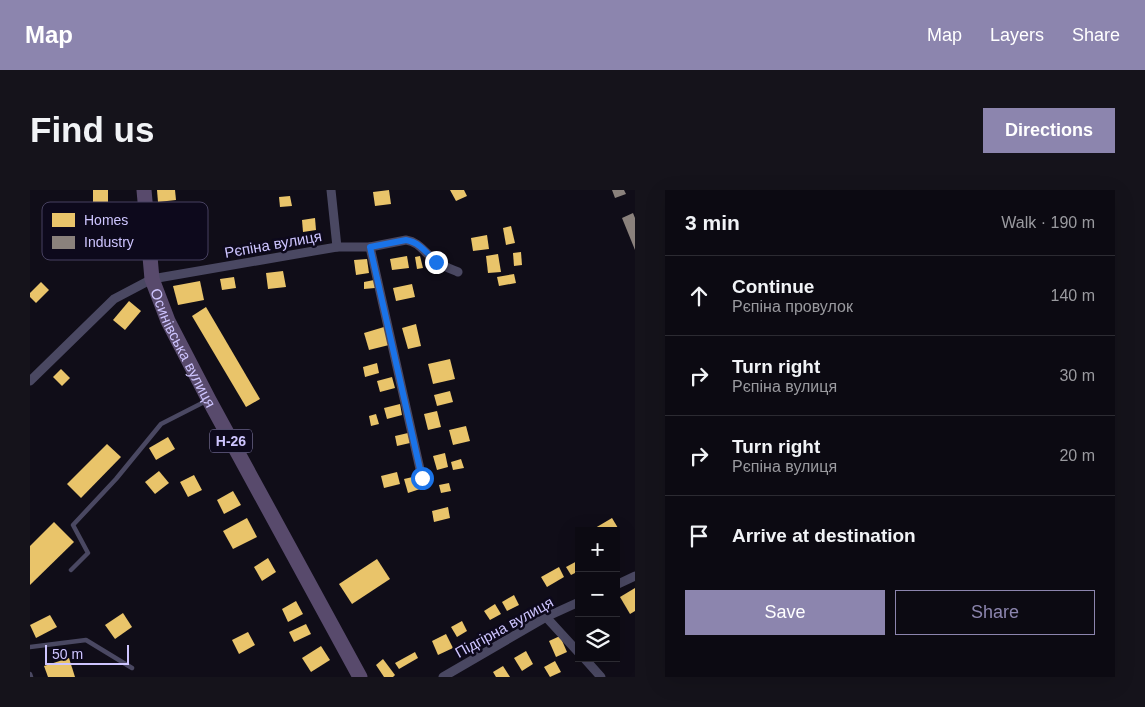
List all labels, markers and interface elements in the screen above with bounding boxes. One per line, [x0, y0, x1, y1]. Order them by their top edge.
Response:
text: Map [25, 21, 73, 48]
text: Map [927, 25, 962, 45]
text: Layers [990, 25, 1044, 45]
text: Share [1072, 25, 1120, 45]
button: Directions [983, 108, 1115, 153]
text: Find us [30, 110, 154, 149]
legend [42, 202, 208, 260]
text: 3 min [685, 211, 740, 234]
text: Homes [84, 212, 128, 228]
text: Walk · 190 m [1001, 214, 1095, 231]
street label: Рєпіна вулиця [223, 227, 323, 261]
text: Industry [84, 234, 134, 250]
route end [425, 251, 448, 274]
text: Continue [732, 276, 814, 297]
icon: ahead [685, 282, 713, 310]
street label: Осинівська вулиця [148, 286, 220, 410]
text: 140 m [1051, 287, 1095, 304]
text: Рєпіна провулок [732, 298, 853, 315]
text: Turn right [732, 356, 820, 377]
icon: right [685, 362, 713, 390]
text: 30 m [1059, 367, 1095, 384]
text: Рєпіна вулиця [732, 378, 837, 395]
road number: Н-26 [210, 430, 252, 452]
text: Turn right [732, 436, 820, 457]
icon: right [685, 442, 713, 470]
text: 20 m [1059, 447, 1095, 464]
text: Рєпіна вулиця [732, 458, 837, 475]
route start [411, 467, 434, 490]
icon: arrive [685, 522, 713, 550]
text: Arrive at destination [732, 525, 916, 546]
map controls [575, 527, 620, 662]
button: + [575, 527, 620, 572]
button: − [575, 572, 620, 617]
button: Save [685, 590, 885, 635]
button: Share [895, 590, 1095, 635]
street label: Підгірна вулиця [452, 593, 556, 661]
button: layers [575, 617, 620, 662]
scale bar [45, 642, 129, 665]
text: 50 m [52, 646, 83, 662]

